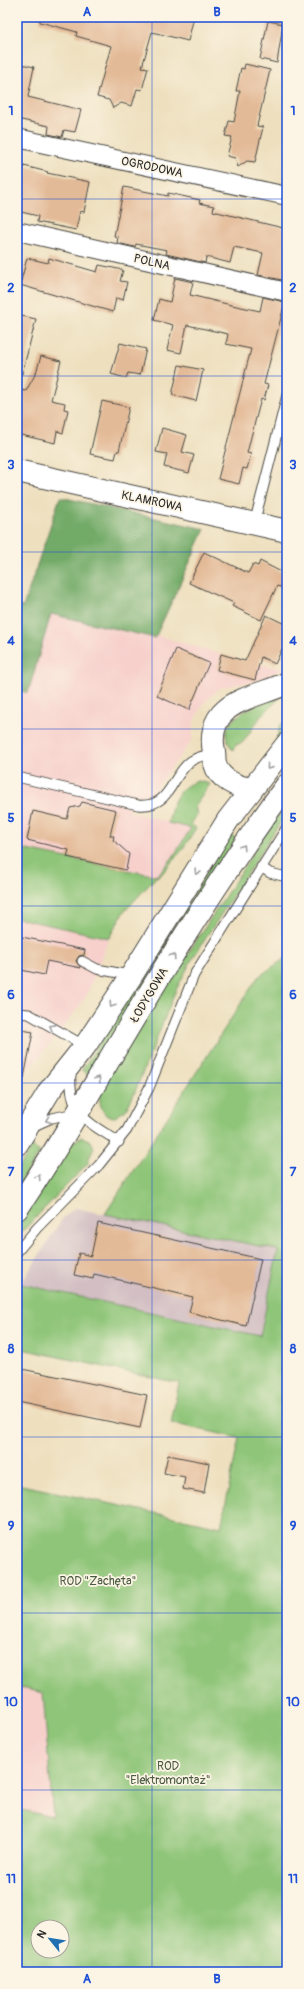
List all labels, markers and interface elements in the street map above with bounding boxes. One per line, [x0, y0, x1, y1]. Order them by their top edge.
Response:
text: A [83, 4, 92, 20]
text: B [213, 4, 221, 20]
text: 1 [8, 103, 14, 119]
text: 1 [290, 103, 296, 119]
street label: OGRODOWA [120, 154, 184, 181]
street label: POLNA [132, 251, 172, 274]
text: 2 [7, 280, 15, 296]
text: 2 [289, 280, 297, 296]
text: 3 [7, 457, 15, 473]
text: 3 [289, 457, 297, 473]
street label: KLAMROWA [120, 488, 184, 515]
text: 4 [7, 633, 15, 649]
text: 4 [289, 633, 297, 649]
one-way arrow [266, 762, 273, 769]
text: 5 [7, 810, 15, 826]
text: 5 [289, 810, 297, 826]
one-way arrow [239, 844, 246, 851]
one-way arrow [194, 868, 202, 875]
one-way arrow [168, 953, 176, 960]
street label: ŁODYGOWA [127, 965, 172, 1026]
text: 6 [7, 987, 15, 1003]
text: 6 [289, 987, 297, 1003]
one-way arrow [110, 1000, 117, 1007]
one-way arrow [48, 1025, 56, 1032]
one-way arrow [93, 1076, 101, 1083]
one-way arrow [45, 1115, 52, 1123]
text: 7 [8, 1164, 15, 1180]
text: 7 [290, 1164, 297, 1180]
one-way arrow [34, 1174, 41, 1181]
text: 8 [8, 1341, 15, 1357]
text: 8 [290, 1341, 297, 1357]
text: 9 [8, 1518, 15, 1534]
text: 9 [290, 1518, 297, 1534]
park label: ROD "Zachęta" [60, 1574, 136, 1589]
text: 10 [4, 1694, 18, 1710]
text: 10 [286, 1694, 300, 1710]
park label: ROD "Elektromontaż" [125, 1759, 211, 1788]
text: 11 [6, 1871, 16, 1887]
text: 11 [288, 1871, 298, 1887]
north arrow [30, 1919, 70, 1959]
text: N [34, 1927, 50, 1941]
text: A [83, 1971, 92, 1987]
text: B [213, 1971, 221, 1987]

